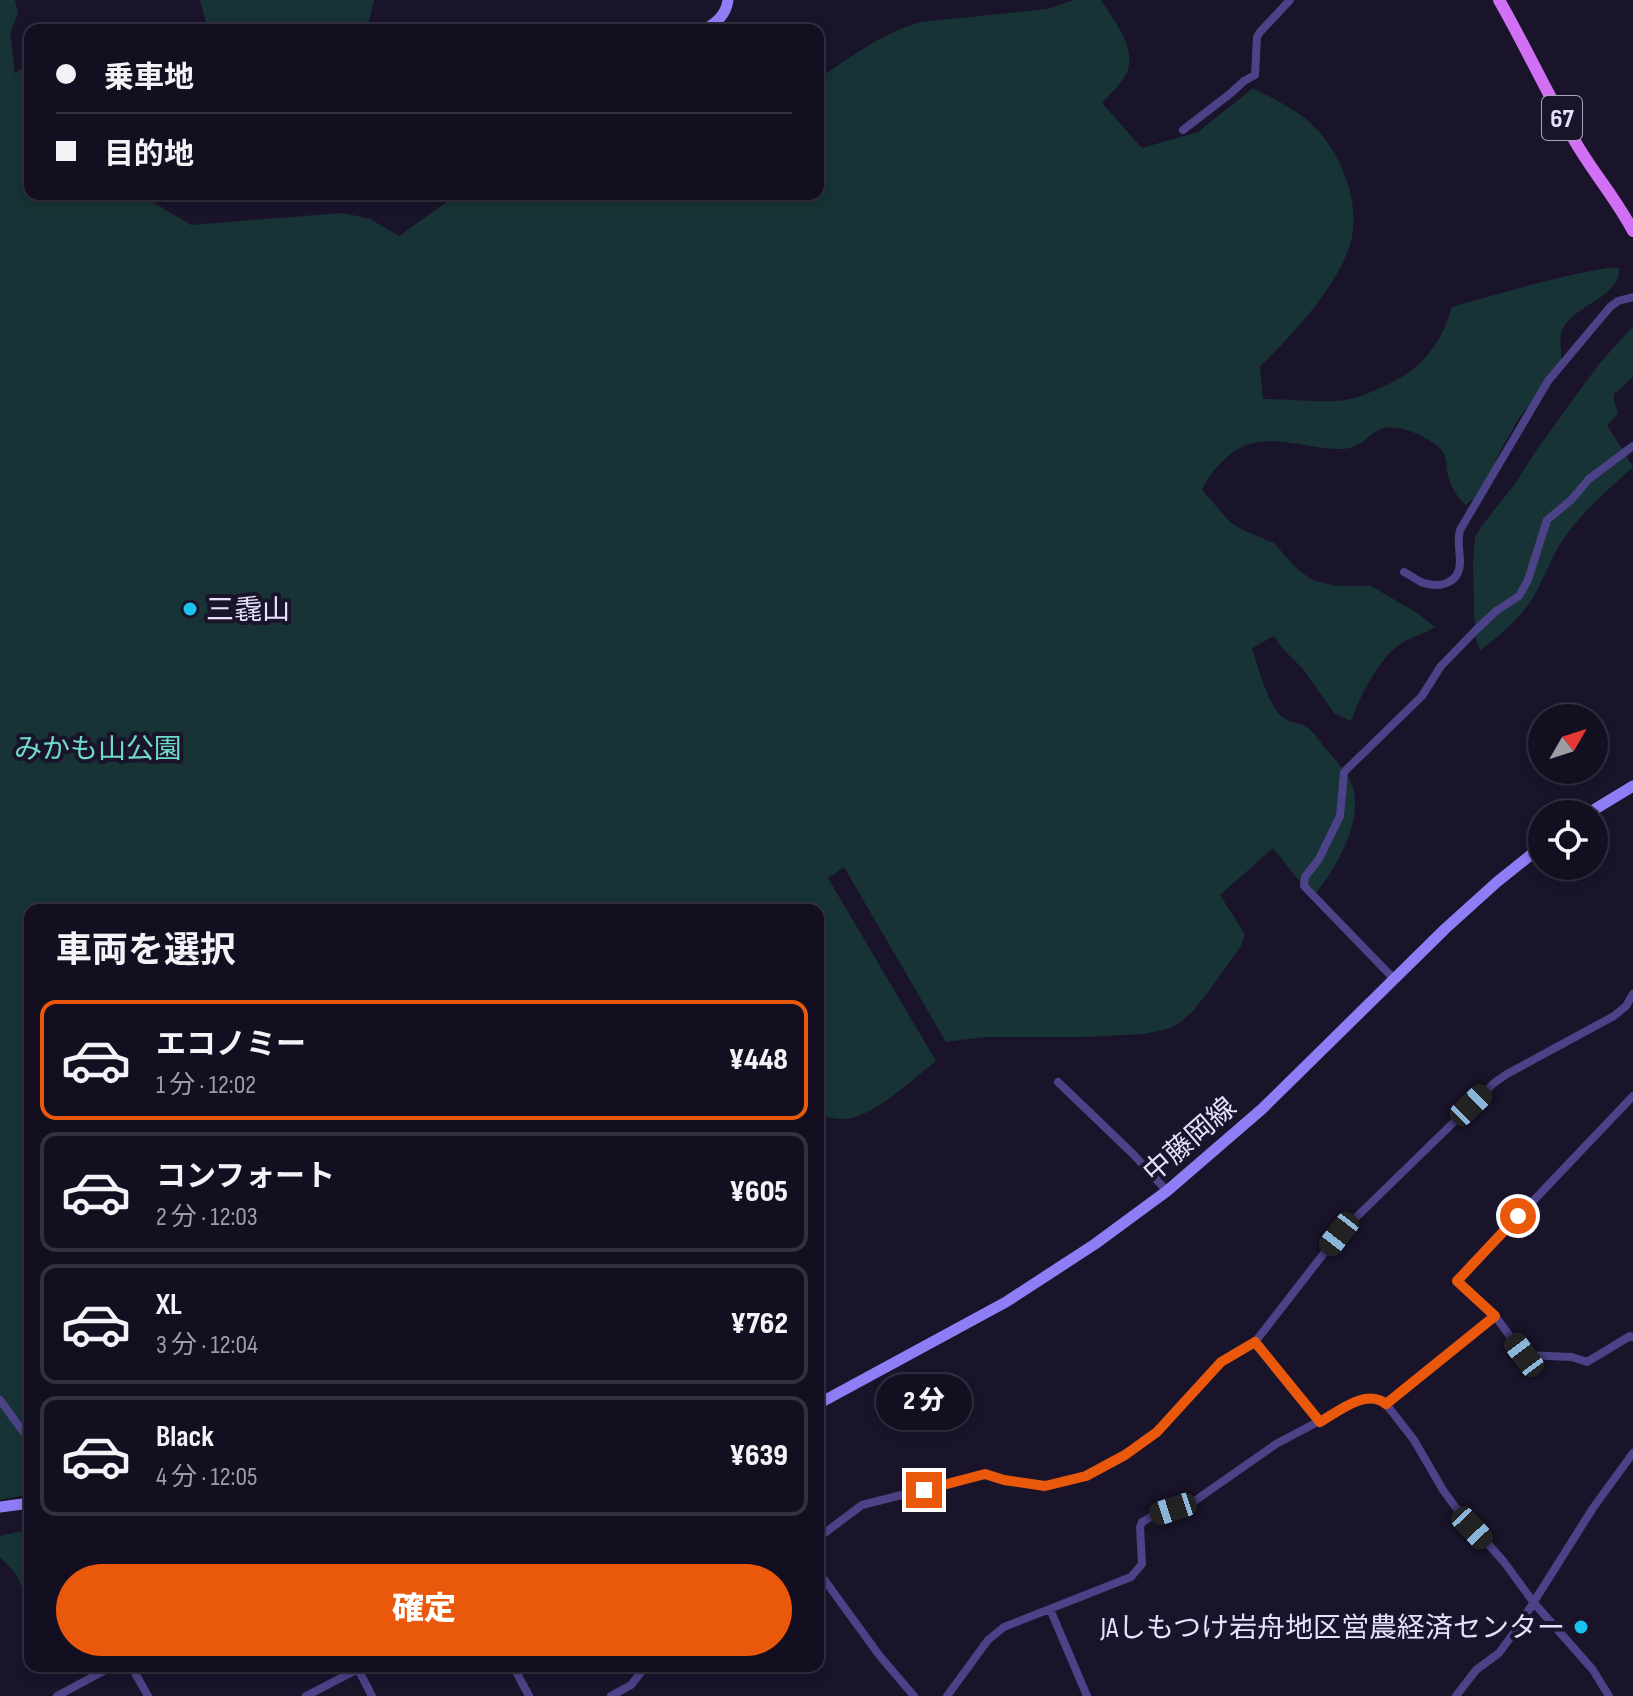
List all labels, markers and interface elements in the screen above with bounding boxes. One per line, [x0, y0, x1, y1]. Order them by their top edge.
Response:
text: 乗車地 [104, 60, 194, 96]
road number: 67 [1542, 96, 1582, 140]
text: 目的地 [104, 137, 194, 173]
place label: 三毳山 [206, 594, 290, 627]
marker: 三毳山 [181, 600, 199, 618]
north arrow [1528, 704, 1608, 784]
map controls [1528, 704, 1608, 880]
park label: みかも山公園 [14, 733, 182, 766]
button: locate [1528, 800, 1608, 880]
text: 車両を選択 [56, 930, 236, 973]
icon: car [60, 1024, 132, 1096]
text: エコノミー [156, 1027, 306, 1063]
text: ¥448 [729, 1042, 788, 1078]
text: 1 分 · 12:02 [156, 1070, 256, 1101]
car [1445, 1080, 1497, 1130]
street label: 中藤岡線 [1137, 1091, 1243, 1189]
icon: car [60, 1156, 132, 1228]
text: コンフォート [156, 1159, 335, 1195]
text: ¥605 [730, 1174, 788, 1210]
route start [1500, 1198, 1536, 1234]
text: 2 分 · 12:03 [156, 1202, 258, 1233]
car [1315, 1208, 1363, 1260]
text: XL [156, 1287, 182, 1323]
icon: car [60, 1288, 132, 1360]
text: ¥762 [730, 1306, 788, 1342]
car [1500, 1329, 1548, 1381]
text: 3 分 · 12:04 [156, 1330, 258, 1361]
callout: 2 分 [876, 1374, 972, 1430]
text: 2 分 [903, 1386, 945, 1417]
text: Black [156, 1419, 214, 1455]
icon: car [60, 1420, 132, 1492]
text: ¥639 [729, 1438, 788, 1474]
text: 4 分 · 12:05 [156, 1462, 257, 1493]
route end [906, 1472, 942, 1508]
car [1146, 1490, 1200, 1528]
car [1447, 1502, 1497, 1554]
button: 確定 [56, 1564, 792, 1656]
place label: JAしもつけ岩舟地区営農経済センター [1099, 1612, 1565, 1645]
marker: JAしもつけ岩舟地区営農経済センター [1572, 1618, 1590, 1636]

